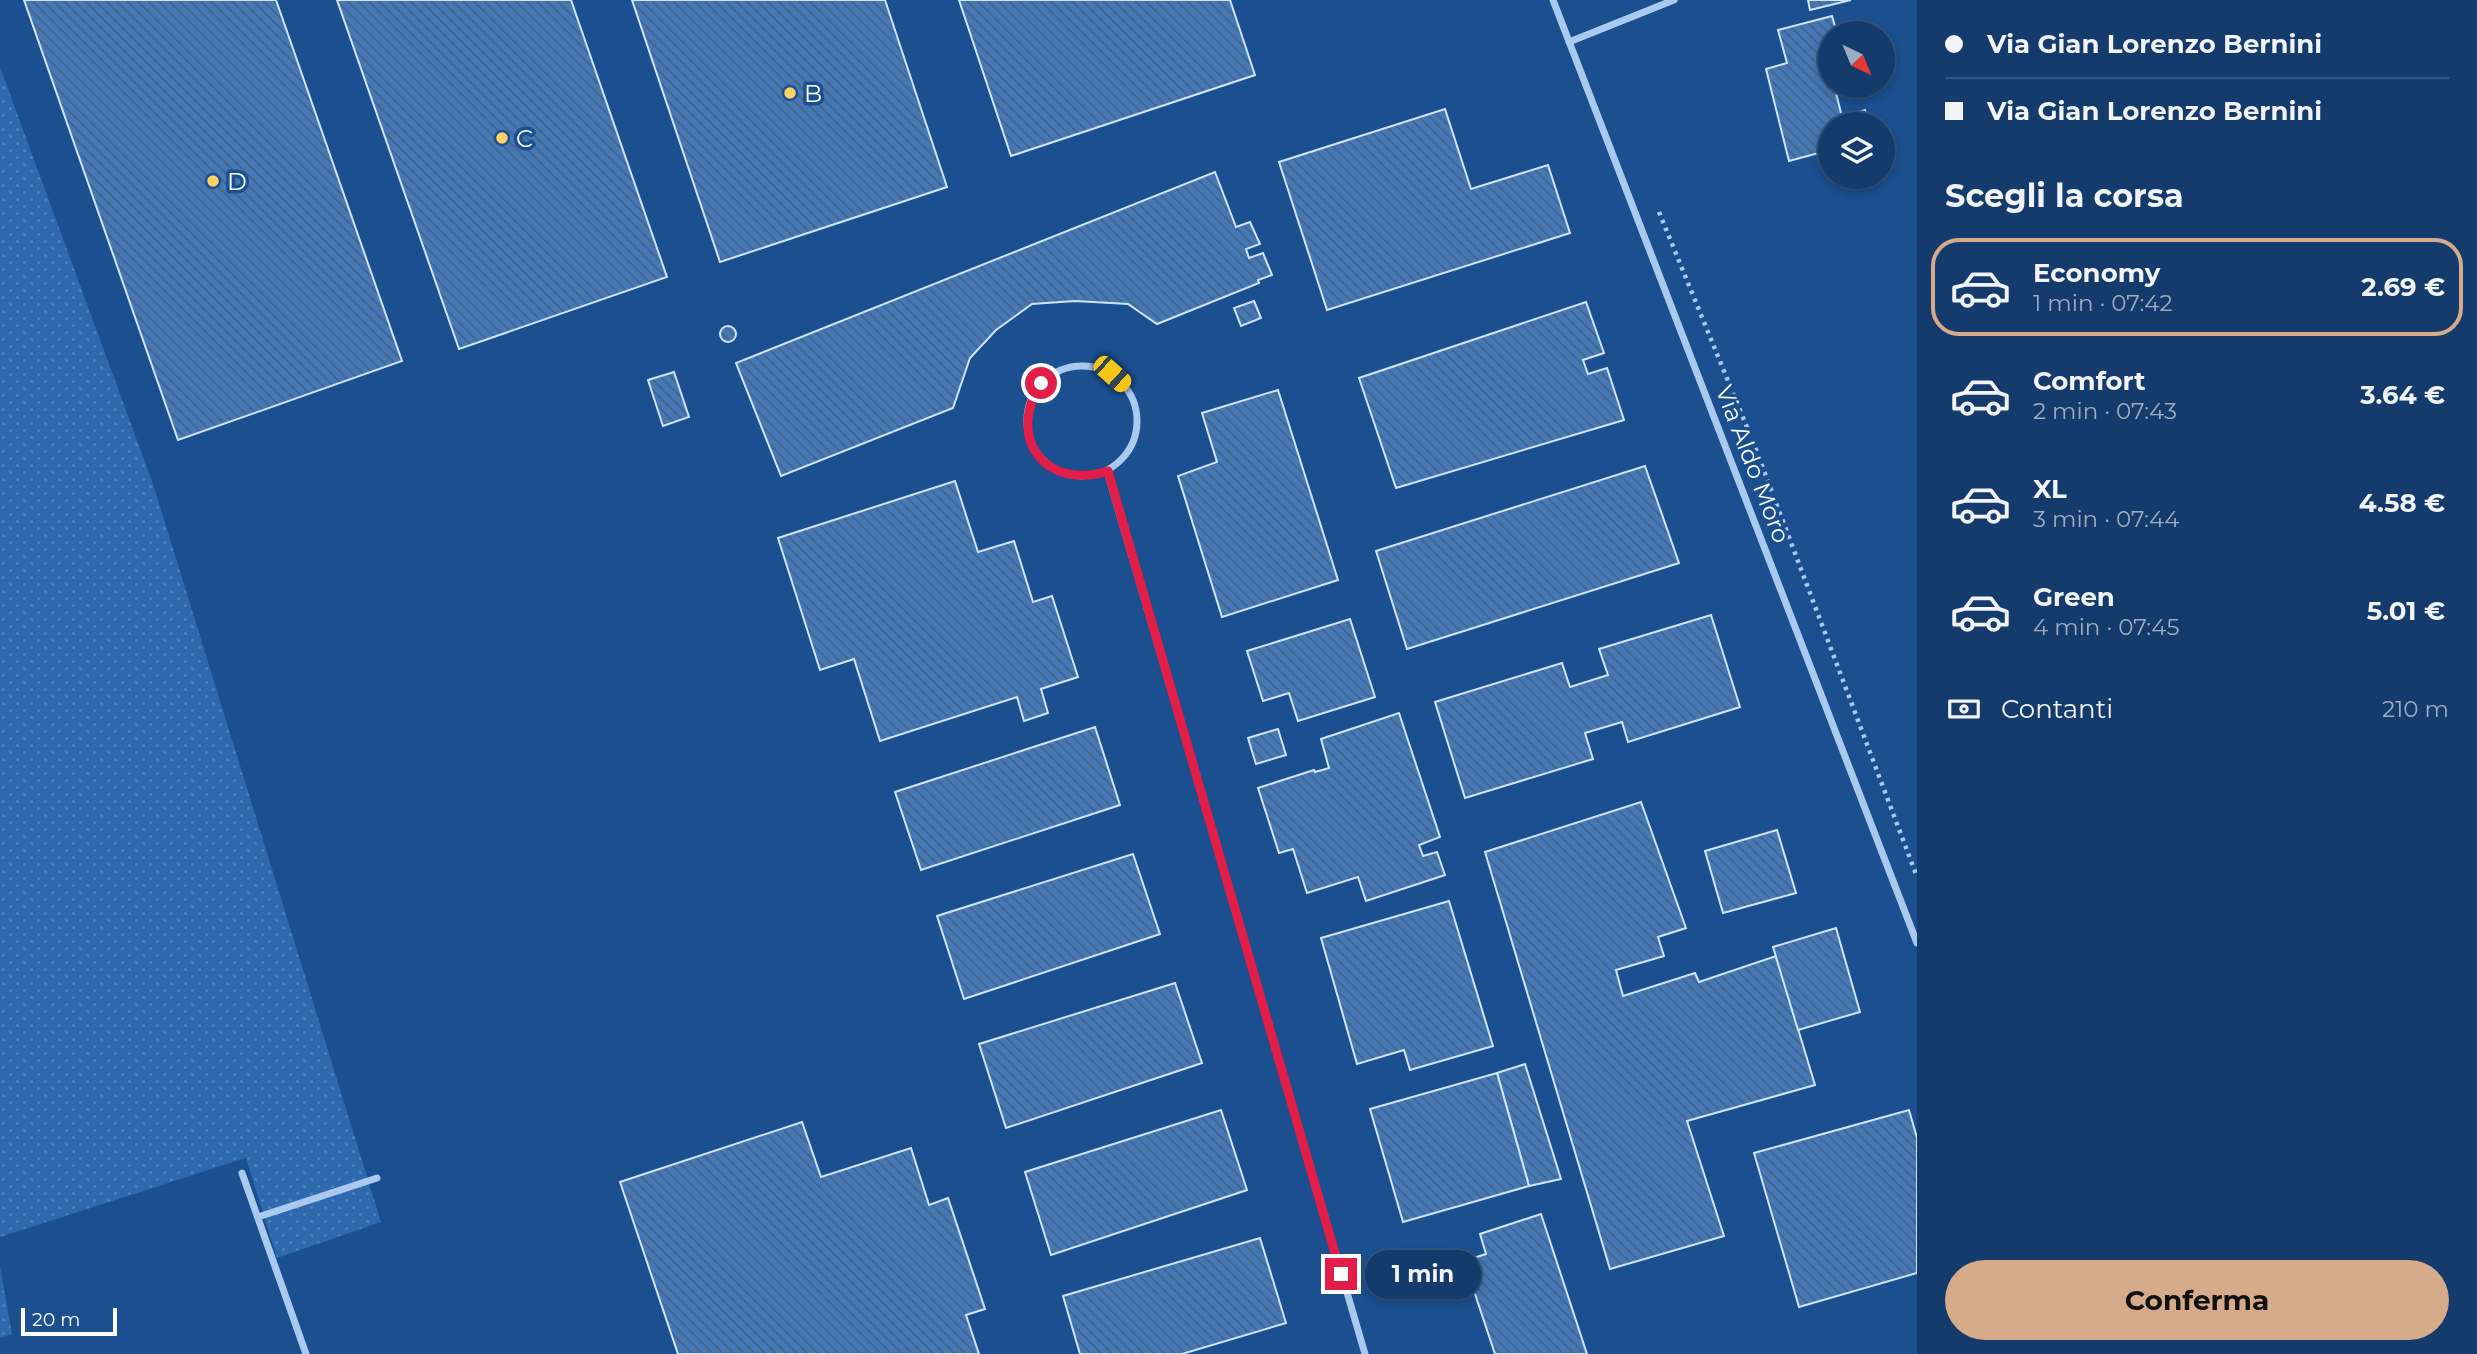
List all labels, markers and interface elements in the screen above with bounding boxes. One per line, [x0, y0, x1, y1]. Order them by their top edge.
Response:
north arrow [1818, 21, 1895, 98]
map controls [1818, 21, 1895, 189]
text: Via Gian Lorenzo Bernini [1987, 28, 2322, 60]
place label: B [804, 79, 822, 108]
marker: B [782, 85, 798, 101]
text: Via Gian Lorenzo Bernini [1987, 95, 2322, 127]
button: layers [1818, 112, 1895, 189]
place label: C [516, 124, 533, 153]
marker: C [494, 130, 510, 146]
place label: D [227, 167, 247, 196]
marker: D [205, 173, 221, 189]
text: Scegli la corsa [1945, 176, 2184, 215]
icon: car [1949, 256, 2012, 319]
text: Economy [2033, 257, 2160, 289]
text: 2.69 € [2361, 271, 2445, 303]
text: 1 min · 07:42 [2033, 289, 2173, 317]
car [1090, 352, 1135, 396]
icon: car [1949, 364, 2012, 427]
text: Comfort [2033, 365, 2145, 397]
route start [1025, 367, 1057, 399]
text: 3.64 € [2360, 379, 2445, 411]
street label: Via Aldo Moro [1710, 381, 1796, 547]
text: 2 min · 07:43 [2033, 397, 2177, 425]
icon: car [1949, 472, 2012, 535]
text: XL [2033, 473, 2067, 505]
text: 4.58 € [2359, 487, 2445, 519]
text: 3 min · 07:44 [2033, 505, 2179, 533]
icon: car [1949, 580, 2012, 643]
text: Green [2033, 581, 2115, 613]
text: 5.01 € [2367, 595, 2445, 627]
text: 4 min · 07:45 [2033, 613, 2179, 641]
icon: cash [1945, 690, 1983, 728]
text: Contanti [2001, 693, 2113, 725]
text: 210 m [2382, 695, 2449, 723]
callout: 1 min [1366, 1250, 1481, 1298]
route end [1325, 1258, 1357, 1290]
text: 1 min [1392, 1260, 1454, 1288]
button: Conferma [1945, 1260, 2449, 1340]
scale bar [21, 1305, 117, 1337]
text: 20 m [32, 1308, 80, 1331]

